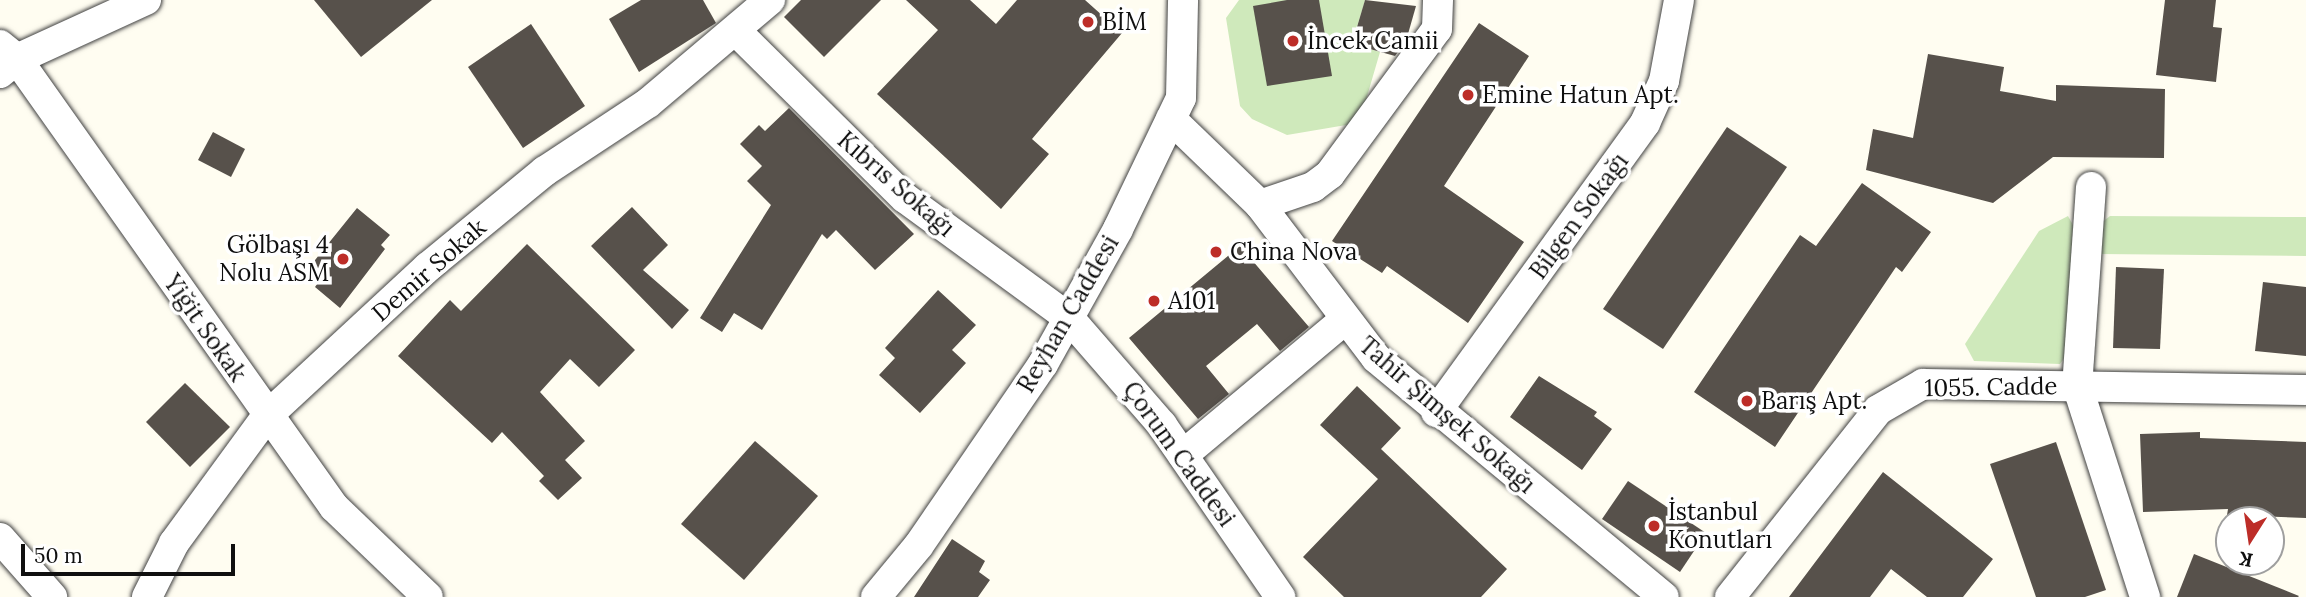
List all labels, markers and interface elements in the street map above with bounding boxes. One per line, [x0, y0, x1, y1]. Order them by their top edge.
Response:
place label: BİM [1102, 8, 1147, 36]
marker: BİM [1080, 14, 1096, 30]
place label: İncek Camii [1307, 27, 1438, 55]
marker: İncek Camii [1285, 33, 1301, 49]
place label: Emine Hatun Apt. [1482, 81, 1679, 109]
marker: Emine Hatun Apt. [1460, 87, 1476, 103]
street label: Kıbrıs Sokağı [832, 126, 960, 242]
street label: Bilgen Sokağı [1524, 147, 1634, 285]
street label: Demir Sokak [366, 213, 492, 327]
street label: Reyhan Caddesi [1011, 230, 1125, 398]
place label: Gölbaşı 4 Nolu ASM [219, 231, 329, 287]
place label: China Nova [1230, 238, 1357, 266]
marker: China Nova [1208, 244, 1224, 260]
marker: Gölbaşı 4 Nolu ASM [335, 251, 351, 267]
street label: Yiğit Sokak [158, 269, 252, 387]
place label: A101 [1168, 287, 1215, 315]
marker: A101 [1146, 293, 1162, 309]
street label: Tahir Şimşek Sokağı [1353, 331, 1541, 499]
street label: 1055. Cadde [1924, 371, 2058, 403]
street label: Çorum Caddesi [1117, 376, 1241, 532]
place label: Barış Apt. [1761, 387, 1867, 415]
marker: Barış Apt. [1739, 393, 1755, 409]
place label: İstanbul Konutları [1668, 498, 1772, 554]
north arrow [2215, 506, 2285, 576]
marker: İstanbul Konutları [1646, 518, 1662, 534]
scale bar [24, 530, 238, 574]
text: 50 m [34, 542, 83, 569]
text: K [2237, 546, 2255, 573]

